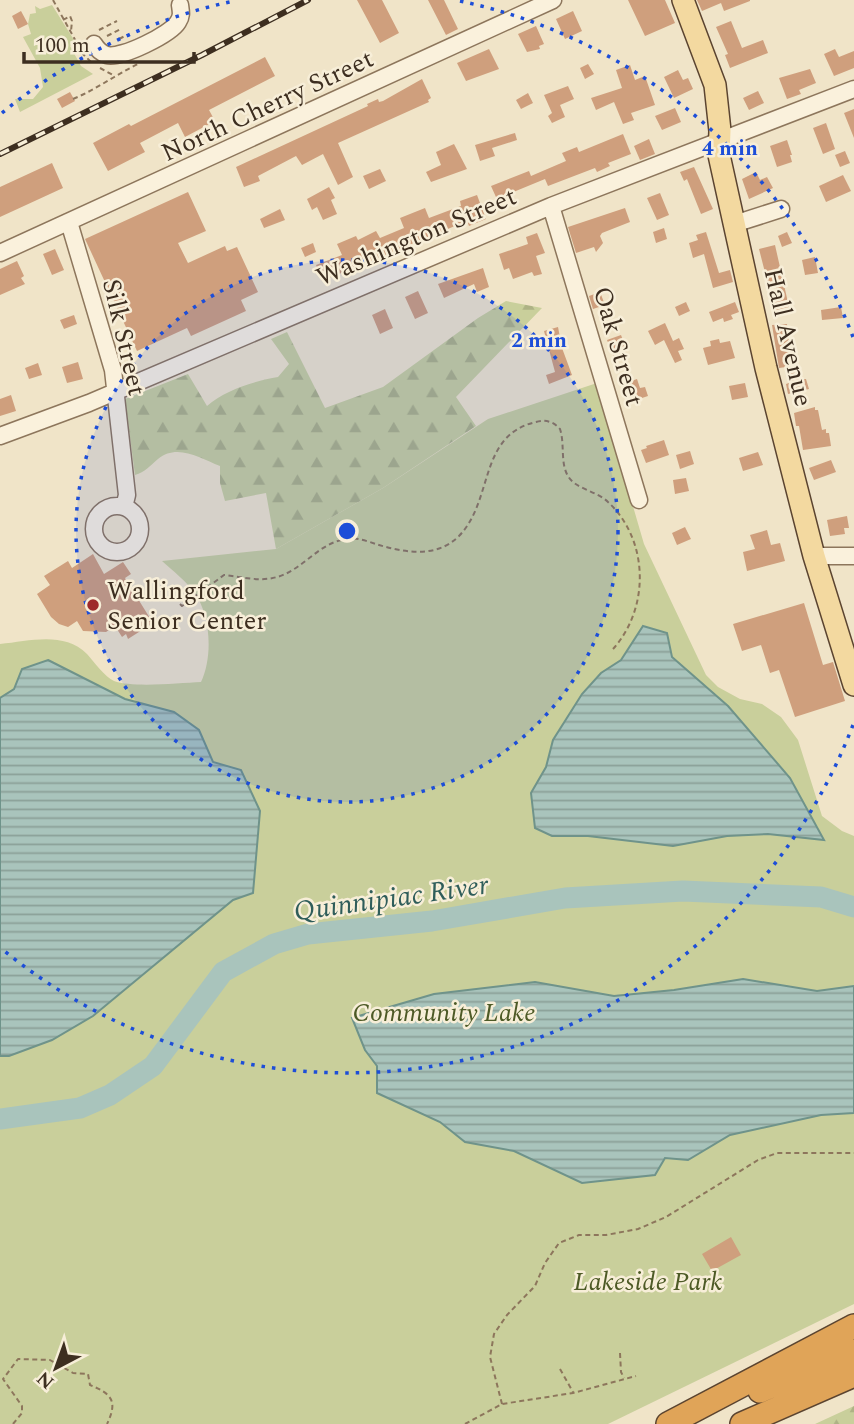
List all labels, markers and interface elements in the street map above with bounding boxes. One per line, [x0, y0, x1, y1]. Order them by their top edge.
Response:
scale bar [24, 21, 194, 65]
text: 100 m [35, 30, 90, 62]
street label: North Cherry Street [155, 39, 380, 173]
text: 4 min [702, 133, 758, 165]
street label: Washington Street [310, 177, 523, 297]
street label: Hall Avenue [753, 264, 823, 411]
street label: Silk Street [91, 275, 157, 400]
street label: Oak Street [582, 282, 654, 411]
text: 2 min [511, 325, 567, 357]
centre of rings [335, 519, 359, 543]
place label: Wallingford Senior Center [107, 571, 267, 641]
marker: Wallingford Senior Center [85, 597, 101, 613]
water label: Quinnipiac River [291, 863, 492, 933]
park label: Community Lake [352, 993, 536, 1033]
park label: Lakeside Park [573, 1262, 723, 1302]
north arrow [21, 1333, 91, 1403]
text: N [30, 1364, 61, 1396]

